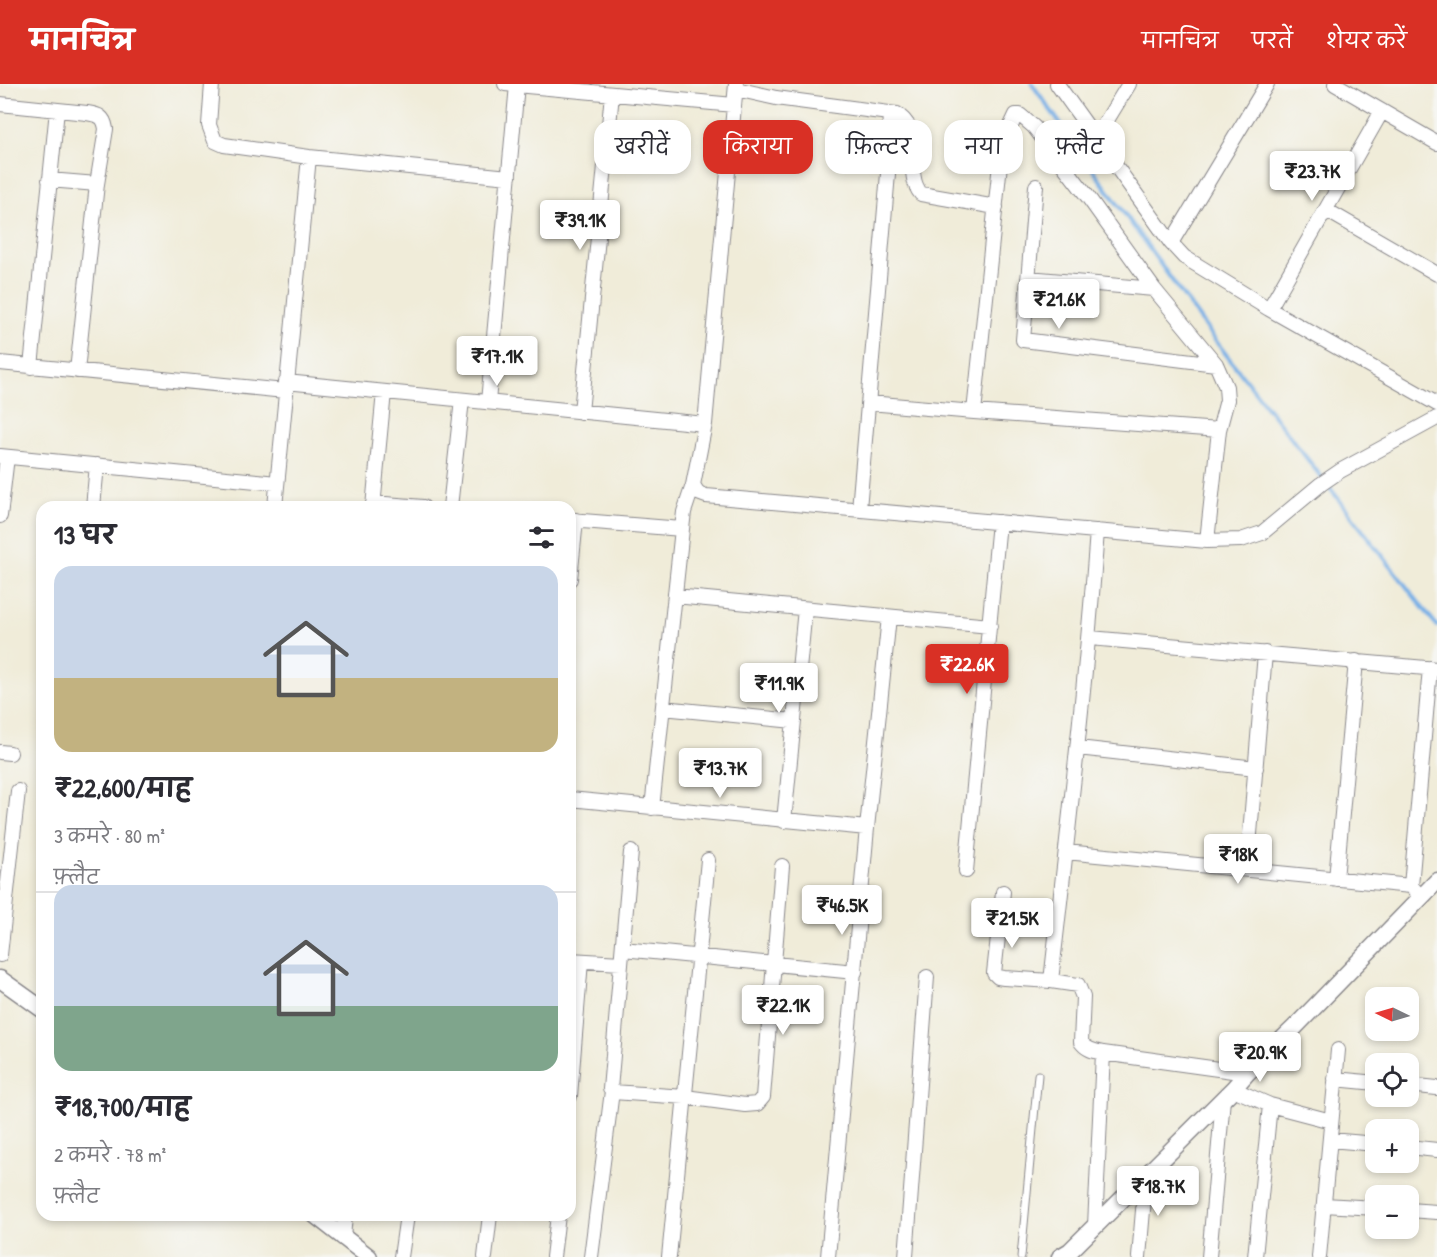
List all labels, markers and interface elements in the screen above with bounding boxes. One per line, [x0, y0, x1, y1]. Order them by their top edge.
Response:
text: मानचित्र [30, 21, 134, 59]
text: मानचित्र [1142, 26, 1219, 55]
text: परतें [1252, 26, 1293, 55]
text: शेयर करें [1326, 26, 1407, 55]
chip: खरीदें [594, 120, 691, 174]
chip: किराया [703, 120, 813, 174]
chip: फ़िल्टर [825, 120, 932, 174]
chip: नया [944, 120, 1023, 174]
chip: फ़्लैट [1035, 120, 1125, 174]
pin: ₹23.7K [1263, 151, 1361, 202]
text: ₹23.7K [1284, 157, 1340, 184]
pin: ₹39.1K [531, 200, 629, 251]
text: ₹39.1K [554, 206, 606, 233]
pin: ₹21.6K [1010, 279, 1108, 330]
text: ₹21.6K [1032, 285, 1086, 312]
pin: ₹17.1K [448, 336, 546, 387]
text: ₹17.1K [471, 342, 523, 369]
text: 13 घर [54, 517, 116, 552]
icon: filters [525, 521, 558, 554]
icon: home [252, 605, 360, 713]
pin: ₹22.6K [918, 644, 1016, 695]
text: ₹22.6K [939, 650, 995, 677]
pin: ₹11.9K [730, 663, 828, 714]
text: ₹11.9K [754, 669, 804, 696]
pin: ₹13.7K [671, 748, 769, 799]
text: ₹13.7K [693, 754, 747, 781]
text: ₹22,600/माह [54, 770, 192, 805]
text: 3 कमरे · 80 m² [54, 822, 165, 849]
pin: ₹18K [1202, 834, 1274, 885]
text: ₹18K [1218, 840, 1258, 867]
text: फ़्लैट [54, 863, 100, 890]
pin: ₹46.5K [793, 885, 891, 936]
text: ₹46.5K [816, 891, 868, 918]
pin: ₹21.5K [963, 898, 1061, 949]
text: ₹21.5K [985, 904, 1039, 931]
icon: home [252, 924, 360, 1032]
pin: ₹22.1K [734, 985, 832, 1036]
north arrow [1365, 987, 1419, 1041]
map controls [1365, 987, 1419, 1239]
text: ₹22.1K [756, 991, 810, 1018]
pin: ₹20.9K [1211, 1032, 1309, 1083]
text: ₹20.9K [1233, 1038, 1287, 1065]
button: locate [1365, 1053, 1419, 1107]
text: ₹18,700/माह [54, 1089, 191, 1124]
button: + [1365, 1119, 1419, 1173]
text: 2 कमरे · 78 m² [54, 1141, 166, 1168]
pin: ₹18.7K [1109, 1166, 1207, 1217]
text: ₹18.7K [1131, 1172, 1185, 1199]
text: फ़्लैट [54, 1182, 100, 1209]
button: − [1365, 1185, 1419, 1239]

